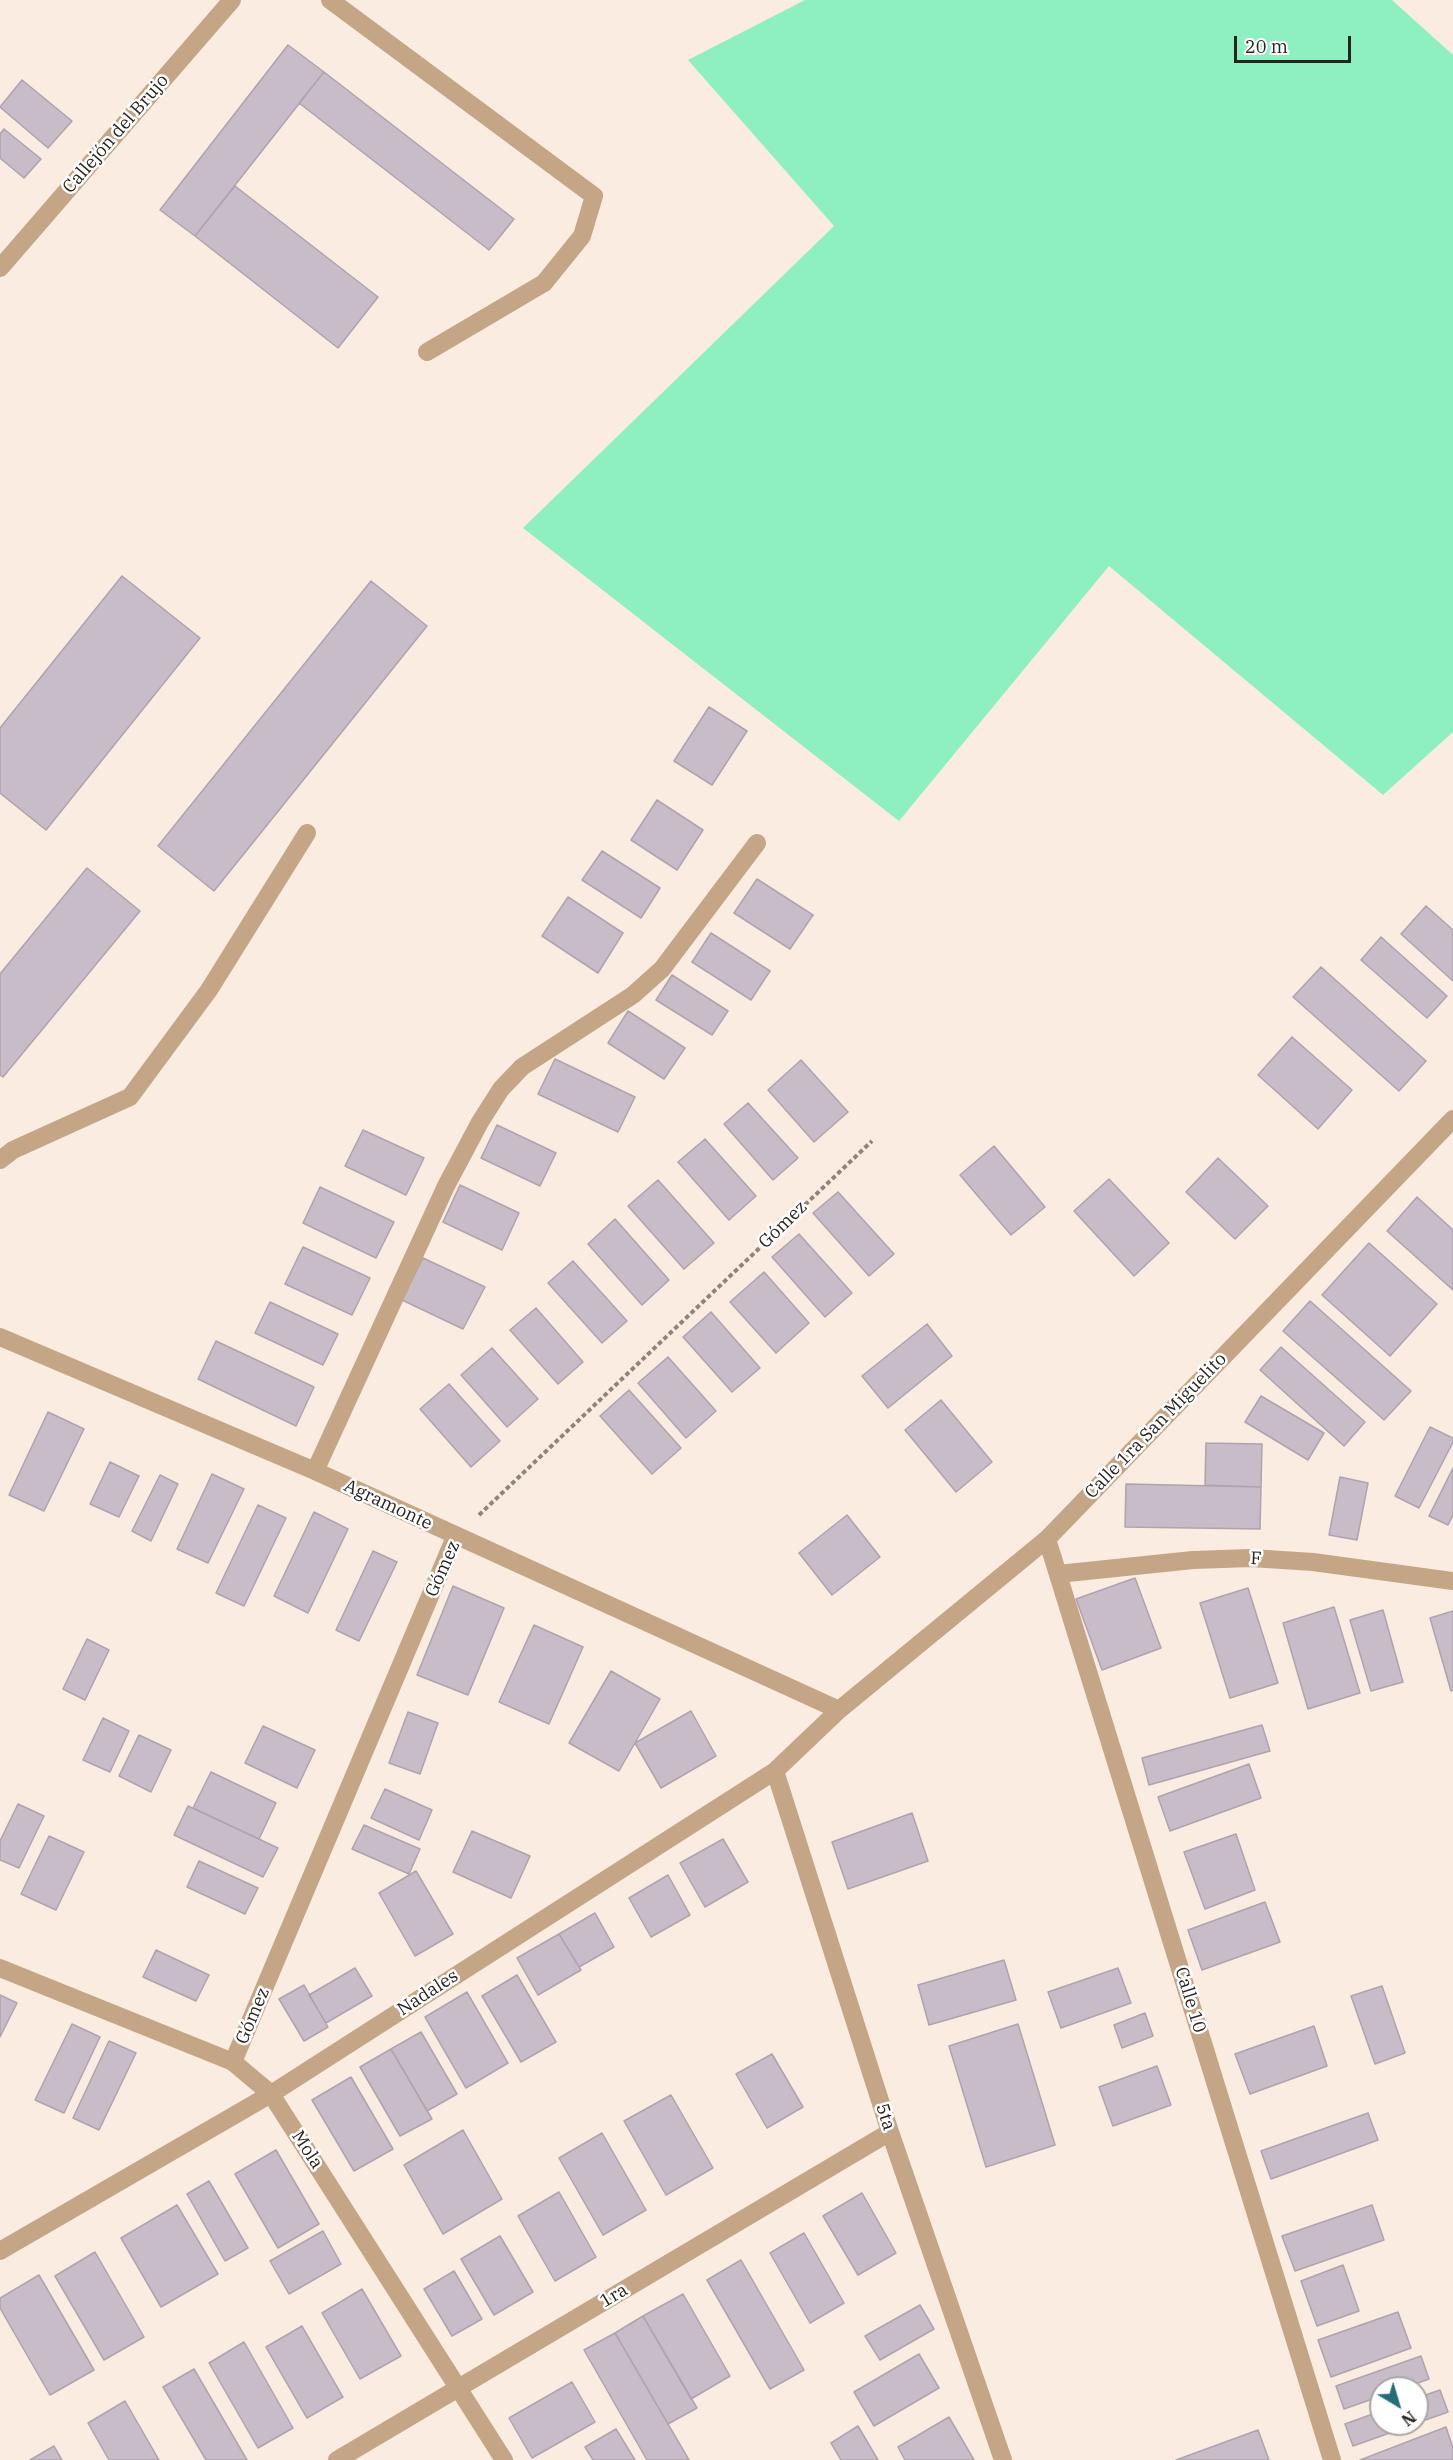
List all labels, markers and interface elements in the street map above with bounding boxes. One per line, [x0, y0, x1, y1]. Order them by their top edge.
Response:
scale bar [1237, 24, 1354, 62]
text: 20 m [1245, 35, 1288, 58]
street label: Callejón del Brujo [59, 70, 173, 198]
street label: Gómez [754, 1197, 812, 1253]
street label: Calle 1ra San Miguelito [1081, 1349, 1231, 1503]
street label: Agramonte [340, 1475, 436, 1535]
street label: Gómez [421, 1538, 465, 1600]
street label: F [1250, 1548, 1262, 1570]
street label: Nadales [393, 1965, 463, 2021]
street label: Calle 10 [1170, 1965, 1210, 2035]
street label: Gómez [232, 1985, 274, 2047]
street label: 5ta [871, 2101, 899, 2133]
street label: Mola [287, 2127, 327, 2173]
street label: 1ra [596, 2279, 632, 2313]
north arrow [1369, 2376, 1429, 2436]
text: N [1398, 2407, 1420, 2430]

